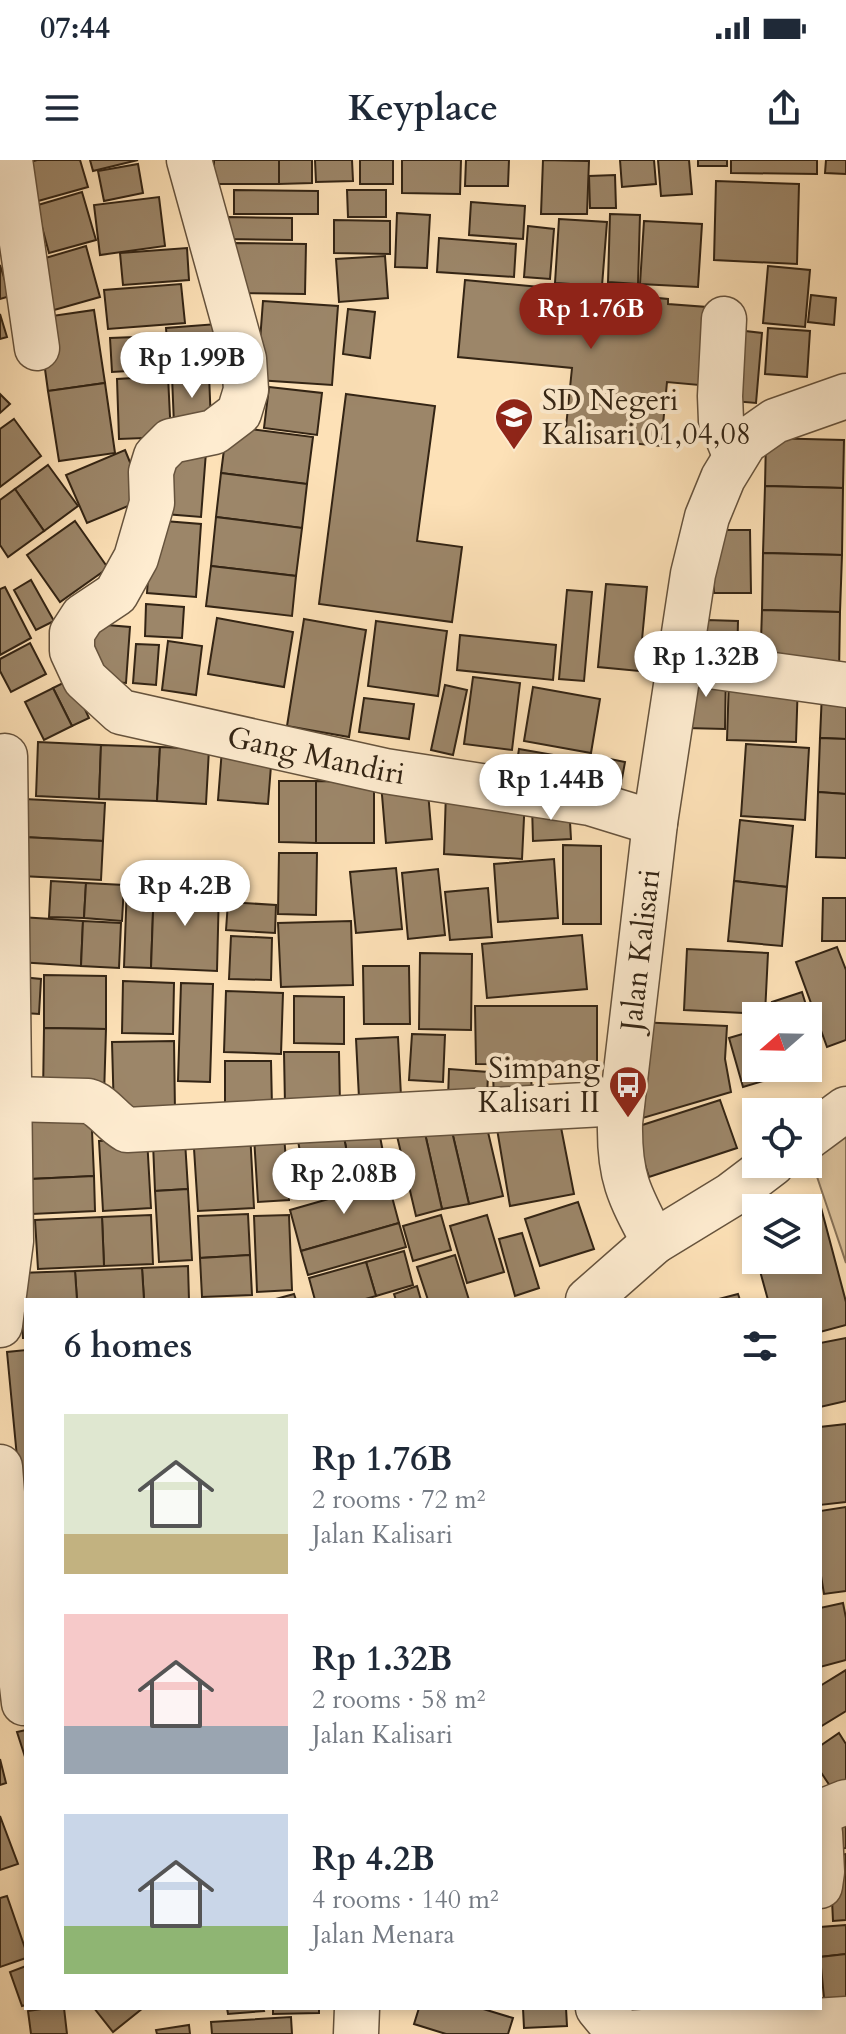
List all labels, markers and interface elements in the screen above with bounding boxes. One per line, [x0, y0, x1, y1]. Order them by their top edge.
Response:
text: 07:44 [40, 8, 110, 49]
text: Keyplace [348, 84, 498, 133]
icon: menu [40, 86, 84, 130]
icon: share [762, 86, 806, 130]
pin: Rp 1.76B [508, 283, 674, 351]
text: Rp 1.76B [537, 291, 645, 326]
pin: Rp 1.99B [109, 332, 275, 400]
text: Rp 1.99B [138, 340, 246, 375]
place label: SD Negeri Kalisari 01,04,08 [542, 380, 751, 455]
school or university icon: SD Negeri Kalisari 01,04,08 [493, 396, 535, 451]
pin: Rp 1.32B [623, 631, 789, 699]
text: Rp 1.32B [652, 639, 760, 674]
street label: Gang Mandiri [224, 716, 408, 794]
pin: Rp 1.44B [468, 754, 634, 822]
text: Rp 1.44B [497, 762, 605, 797]
pin: Rp 4.2B [111, 860, 259, 928]
street label: Jalan Kalisari [610, 867, 670, 1037]
text: Rp 4.2B [138, 868, 232, 903]
north arrow [742, 1002, 822, 1082]
map controls [742, 1002, 822, 1274]
place label: Simpang Kalisari II [478, 1048, 600, 1123]
bus stop icon: Simpang Kalisari II [607, 1064, 649, 1119]
button: locate [742, 1098, 822, 1178]
pin: Rp 2.08B [261, 1148, 427, 1216]
text: Rp 2.08B [290, 1156, 398, 1191]
button: layers [742, 1194, 822, 1274]
text: 6 homes [64, 1323, 192, 1369]
icon: filters [738, 1324, 782, 1368]
text: Rp 1.76B [312, 1436, 452, 1482]
icon: home [128, 1446, 224, 1542]
text: 2 rooms · 72 m² [312, 1482, 485, 1517]
text: Jalan Kalisari [312, 1517, 453, 1552]
text: Rp 1.32B [312, 1636, 452, 1682]
icon: home [128, 1646, 224, 1742]
text: 2 rooms · 58 m² [312, 1682, 485, 1717]
text: Jalan Kalisari [312, 1717, 453, 1752]
text: Rp 4.2B [312, 1836, 435, 1882]
icon: home [128, 1846, 224, 1942]
text: 4 rooms · 140 m² [312, 1882, 499, 1917]
text: Jalan Menara [312, 1917, 455, 1952]

